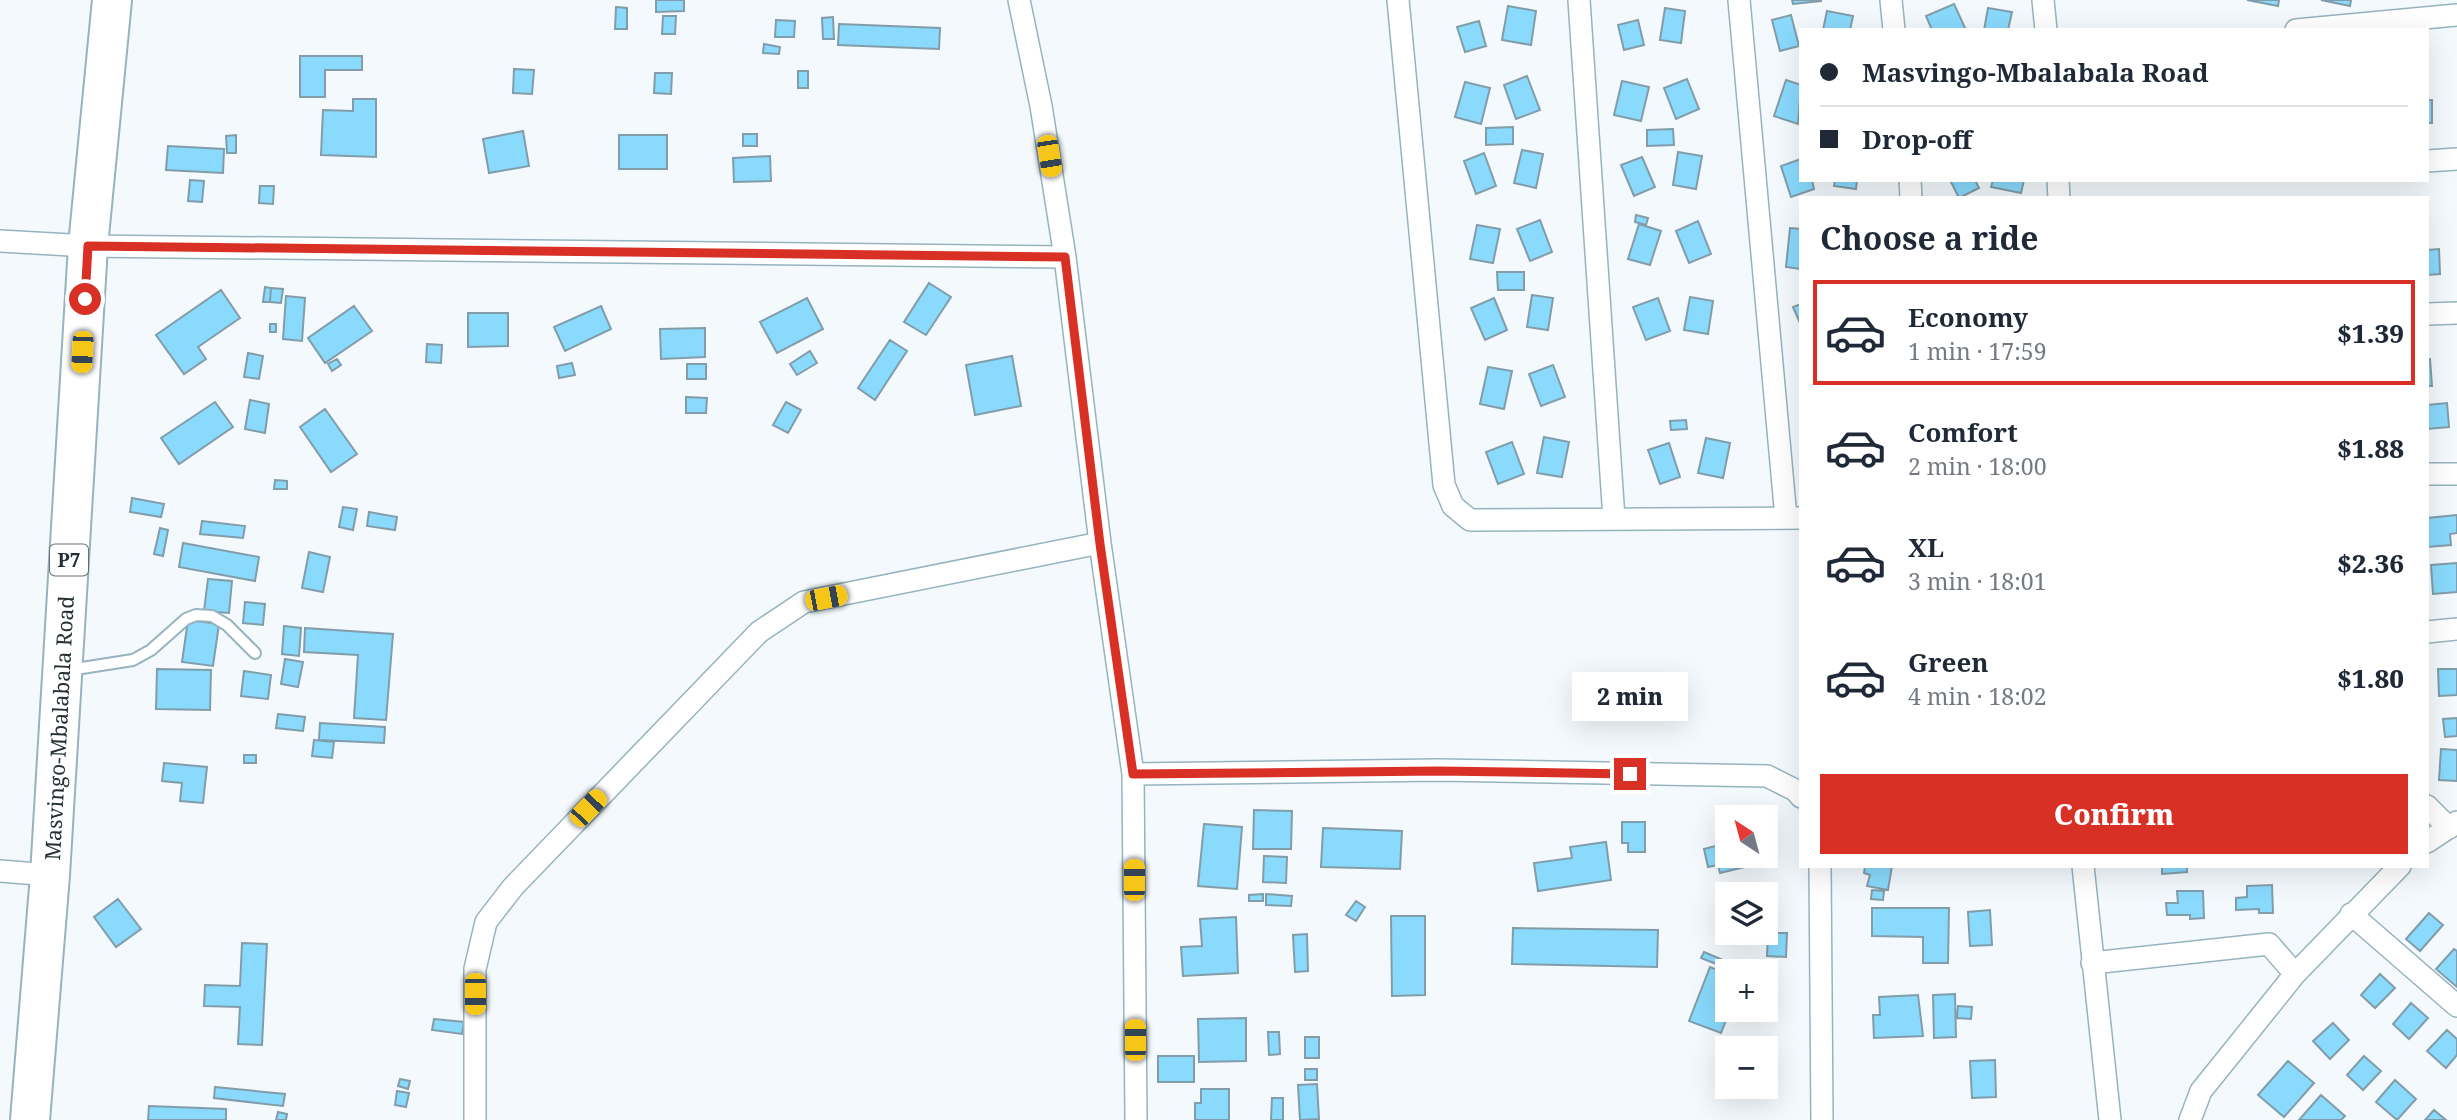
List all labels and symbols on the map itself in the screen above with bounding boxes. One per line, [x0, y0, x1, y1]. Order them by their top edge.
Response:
car [1036, 134, 1063, 178]
route start [69, 283, 101, 315]
car [71, 330, 94, 374]
road number: P7 [50, 544, 88, 576]
car [804, 584, 849, 612]
street label: Masvingo-Mbalabala Road [38, 595, 80, 861]
callout: 2 min [1572, 672, 1688, 722]
route end [1614, 758, 1646, 790]
car [566, 786, 611, 830]
north arrow [1715, 805, 1778, 868]
car [1124, 859, 1145, 901]
car [465, 973, 486, 1015]
car [1125, 1019, 1146, 1061]

